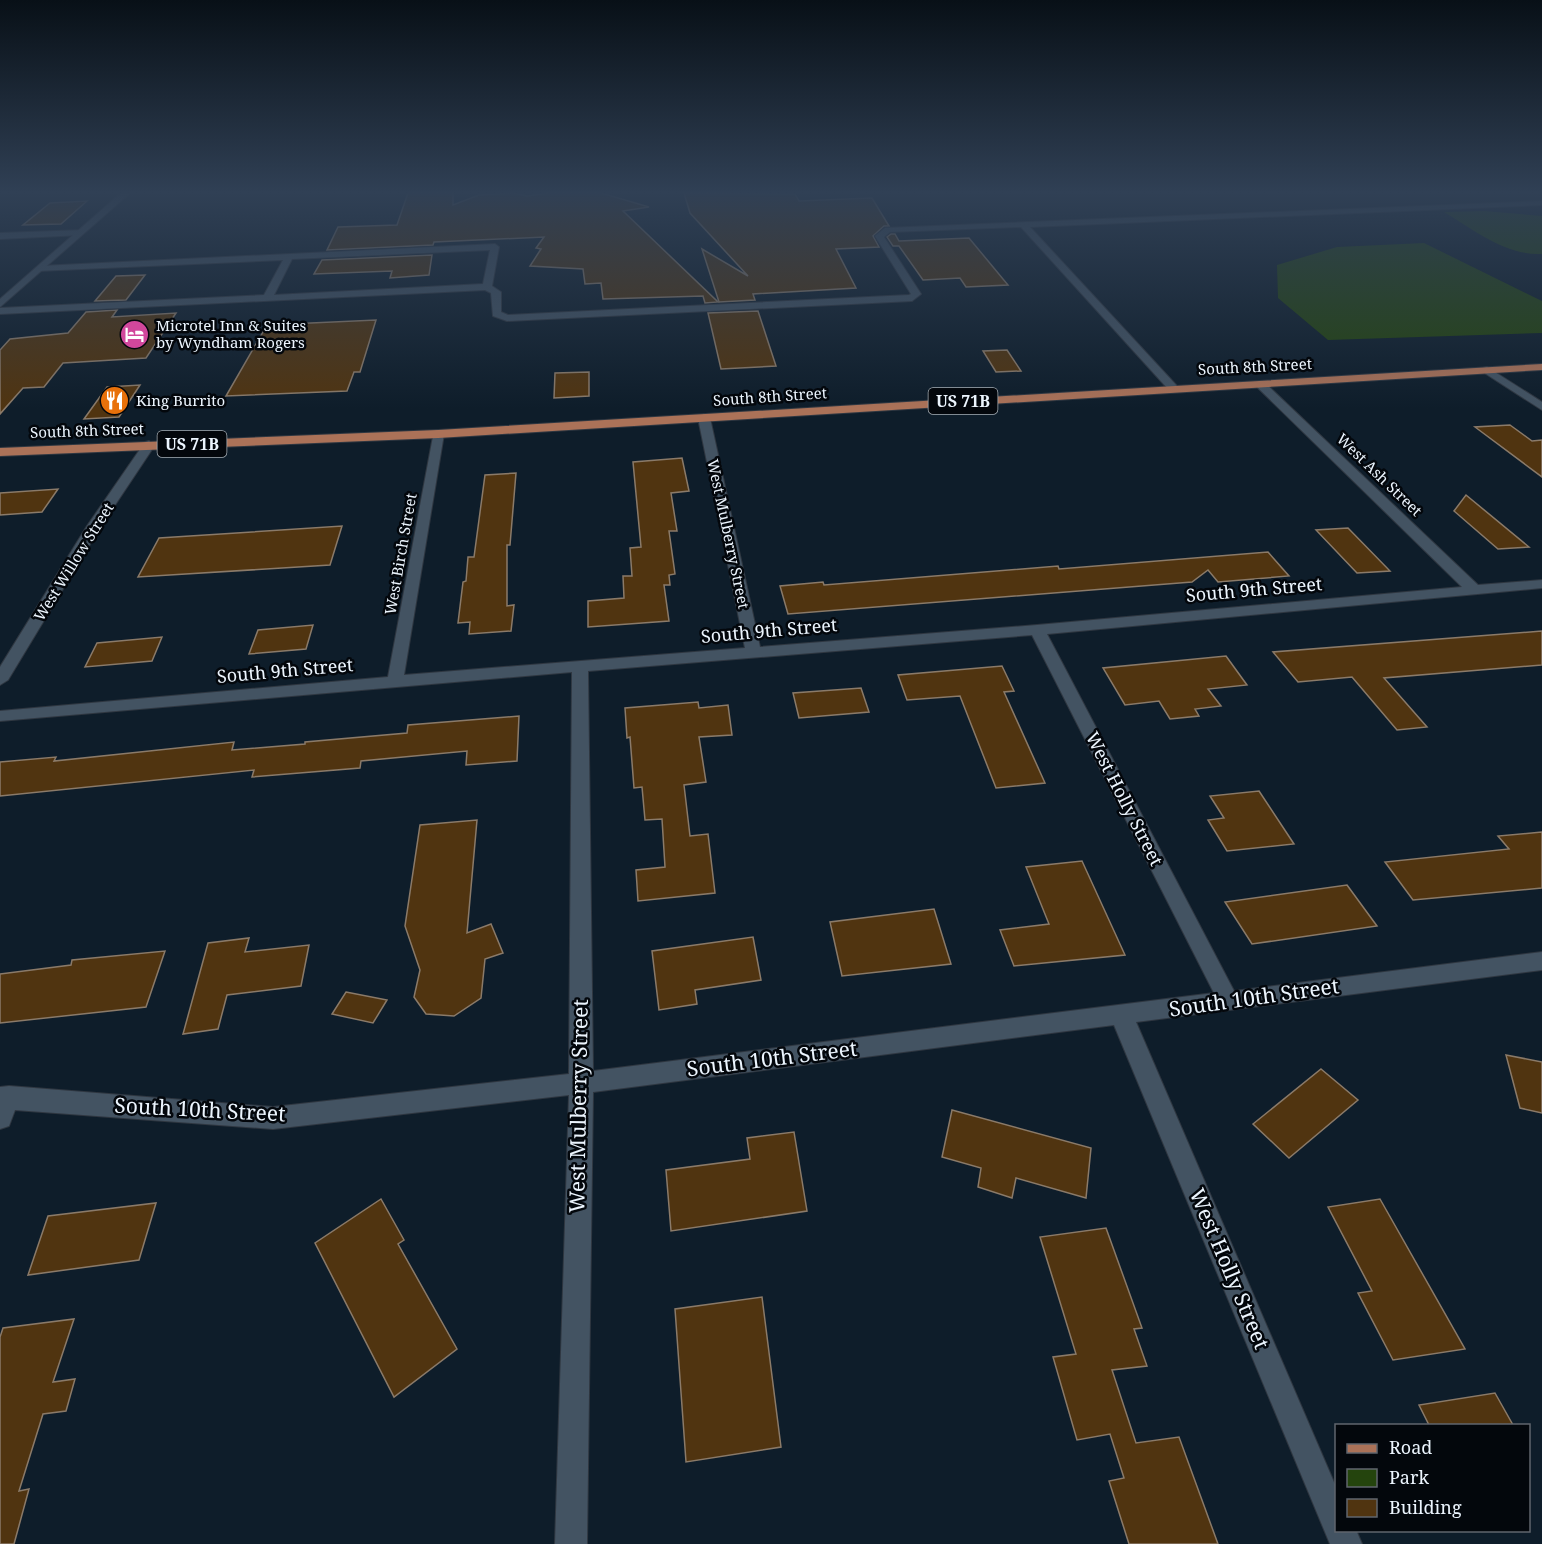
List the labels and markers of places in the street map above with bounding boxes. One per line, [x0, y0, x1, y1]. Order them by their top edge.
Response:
place label: Microtel Inn & Suites by Wyndham Rogers [156, 315, 306, 352]
hotel icon: Microtel Inn & Suites by Wyndham Rogers [119, 319, 151, 351]
restaurant icon: King Burrito [99, 385, 131, 417]
place label: King Burrito [136, 390, 225, 410]

